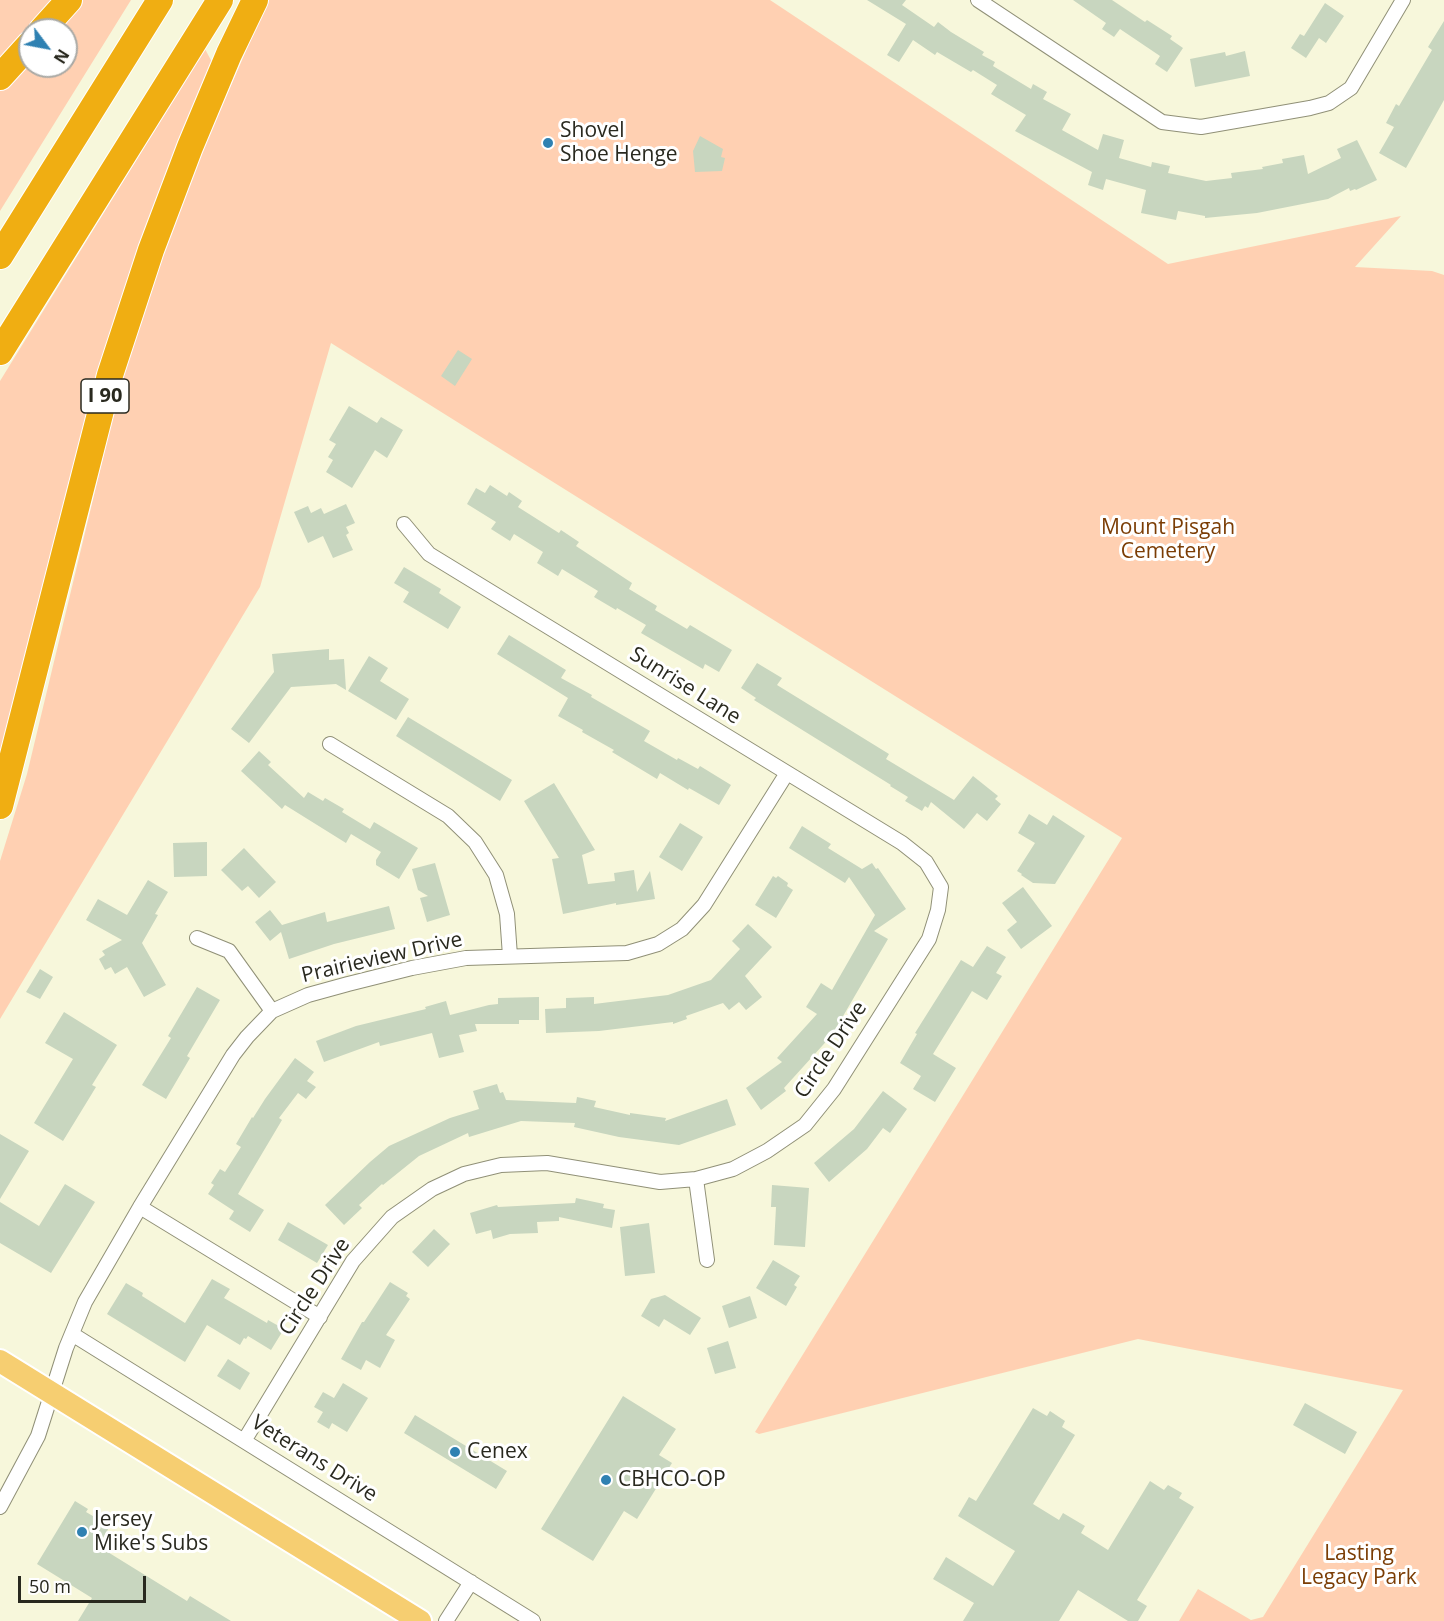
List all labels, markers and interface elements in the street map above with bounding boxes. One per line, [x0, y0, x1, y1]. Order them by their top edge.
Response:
north arrow [18, 18, 78, 78]
text: N [49, 45, 74, 68]
place label: Shovel Shoe Henge [560, 118, 678, 168]
marker: Shovel Shoe Henge [541, 136, 555, 150]
road number: I 90 [81, 379, 129, 413]
park label: Mount Pisgah Cemetery [1101, 515, 1235, 565]
street label: Sunrise Lane [625, 642, 745, 730]
street label: Prairieview Drive [299, 927, 465, 989]
street label: Circle Drive [789, 997, 873, 1103]
street label: Circle Drive [274, 1234, 356, 1340]
street label: Veterans Drive [246, 1410, 382, 1508]
place label: Cenex [467, 1439, 528, 1465]
marker: Cenex [448, 1445, 462, 1459]
place label: CBHCO-OP [618, 1467, 726, 1493]
marker: CBHCO-OP [599, 1473, 613, 1487]
place label: Jersey Mike's Subs [94, 1507, 208, 1557]
marker: Jersey Mike's Subs [75, 1525, 89, 1539]
park label: Lasting Legacy Park [1301, 1541, 1417, 1591]
scale bar [21, 1564, 148, 1602]
text: 50 m [29, 1574, 71, 1598]

